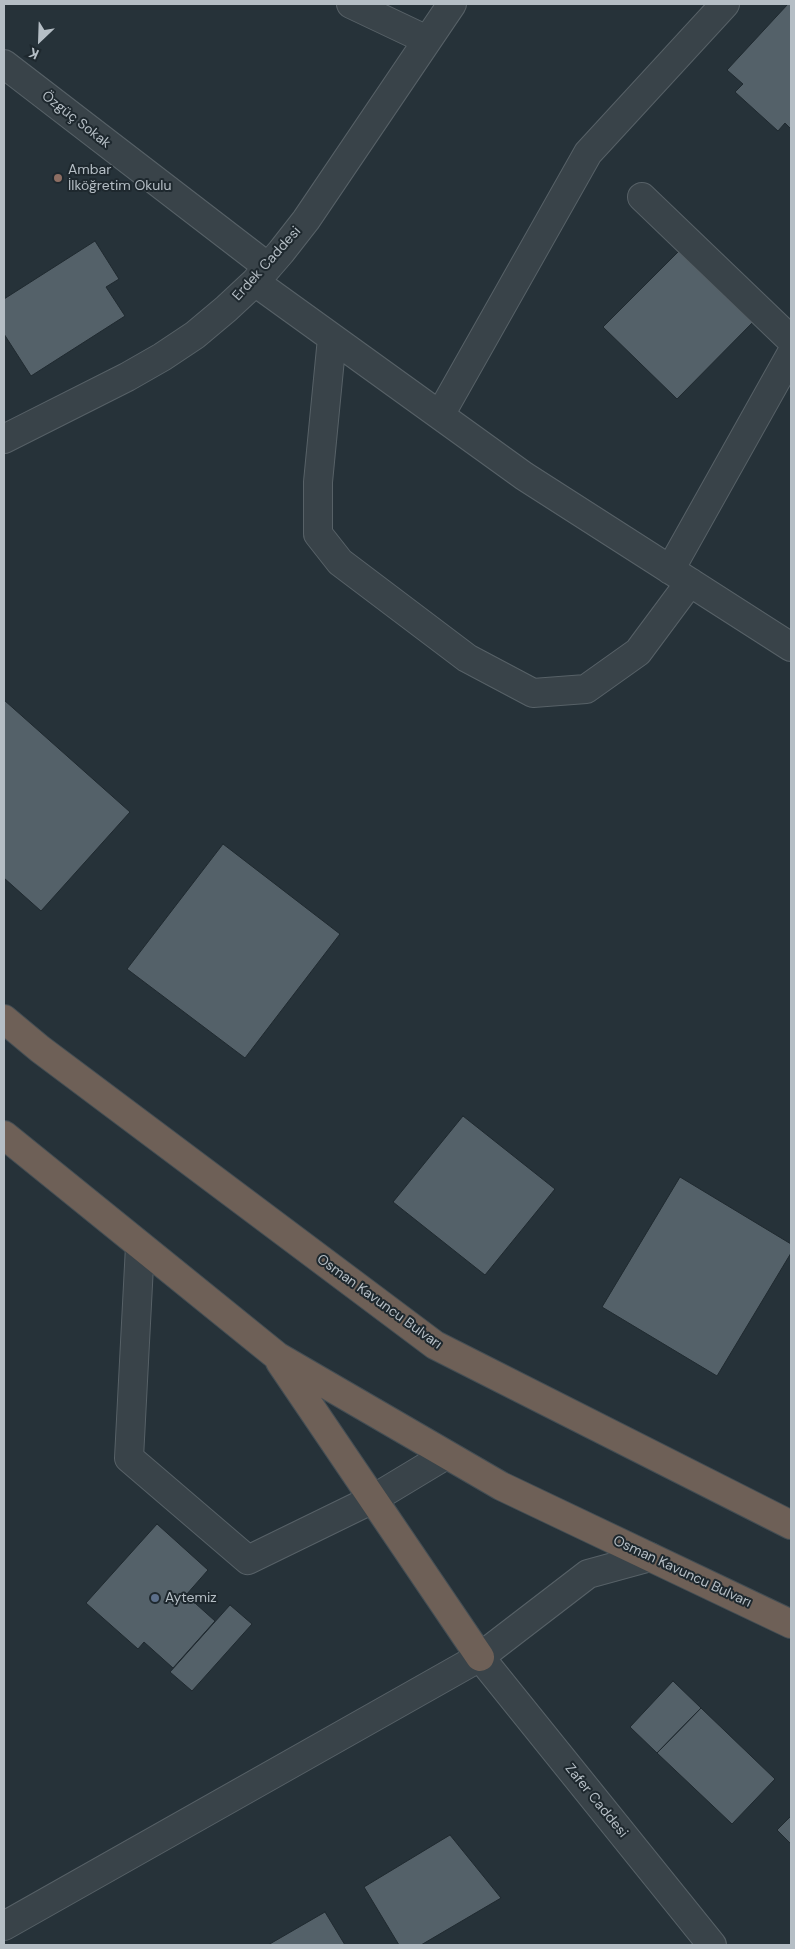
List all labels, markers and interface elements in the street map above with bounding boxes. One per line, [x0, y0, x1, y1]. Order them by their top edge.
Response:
north arrow [15, 15, 65, 65]
text: K [26, 44, 42, 64]
street label: Özgüç Sokak [38, 88, 114, 152]
place label: Ambar İlköğretim Okulu [68, 162, 172, 194]
marker: Ambar İlköğretim Okulu [52, 172, 64, 184]
street label: Erdek Caddesi [229, 223, 305, 305]
street label: Osman Kavuncu Bulvarı [313, 1251, 445, 1353]
street label: Osman Kavuncu Bulvarı [610, 1533, 754, 1611]
place label: Aytemiz [165, 1590, 217, 1606]
marker: Aytemiz [149, 1592, 161, 1604]
street label: Zafer Caddesi [561, 1761, 631, 1841]

